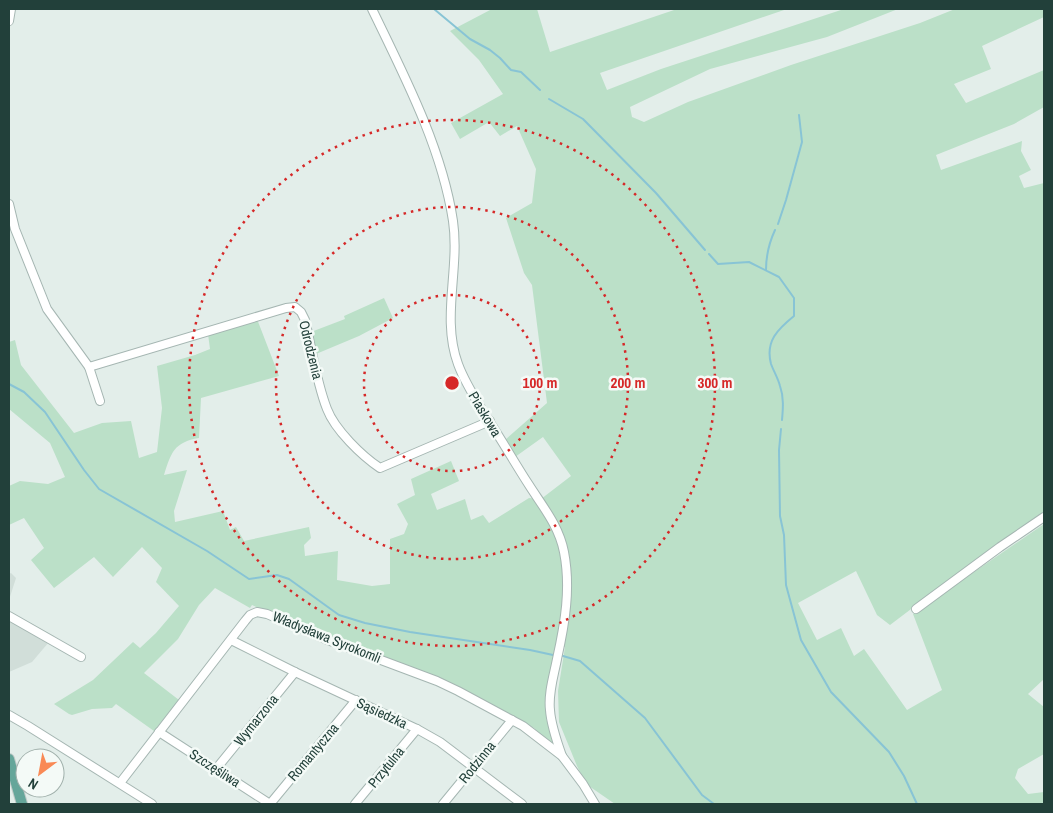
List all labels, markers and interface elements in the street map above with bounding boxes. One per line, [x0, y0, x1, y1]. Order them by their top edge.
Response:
street label: Odrodzenia [295, 319, 327, 382]
text: 100 m [523, 372, 557, 393]
text: 200 m [611, 372, 645, 393]
text: 300 m [698, 372, 732, 393]
centre of rings [443, 374, 461, 392]
street label: Piaskowa [464, 388, 506, 440]
street label: Władysława Syrokomli [270, 607, 384, 667]
street label: Wymarzona [230, 690, 283, 749]
street label: Sąsiedzka [354, 694, 411, 733]
street label: Romantyczna [284, 719, 343, 785]
street label: Rodzinna [455, 737, 500, 787]
street label: Przytulna [364, 742, 408, 791]
street label: Szczęśliwa [186, 745, 244, 792]
north arrow [15, 748, 65, 798]
text: N [25, 774, 41, 794]

